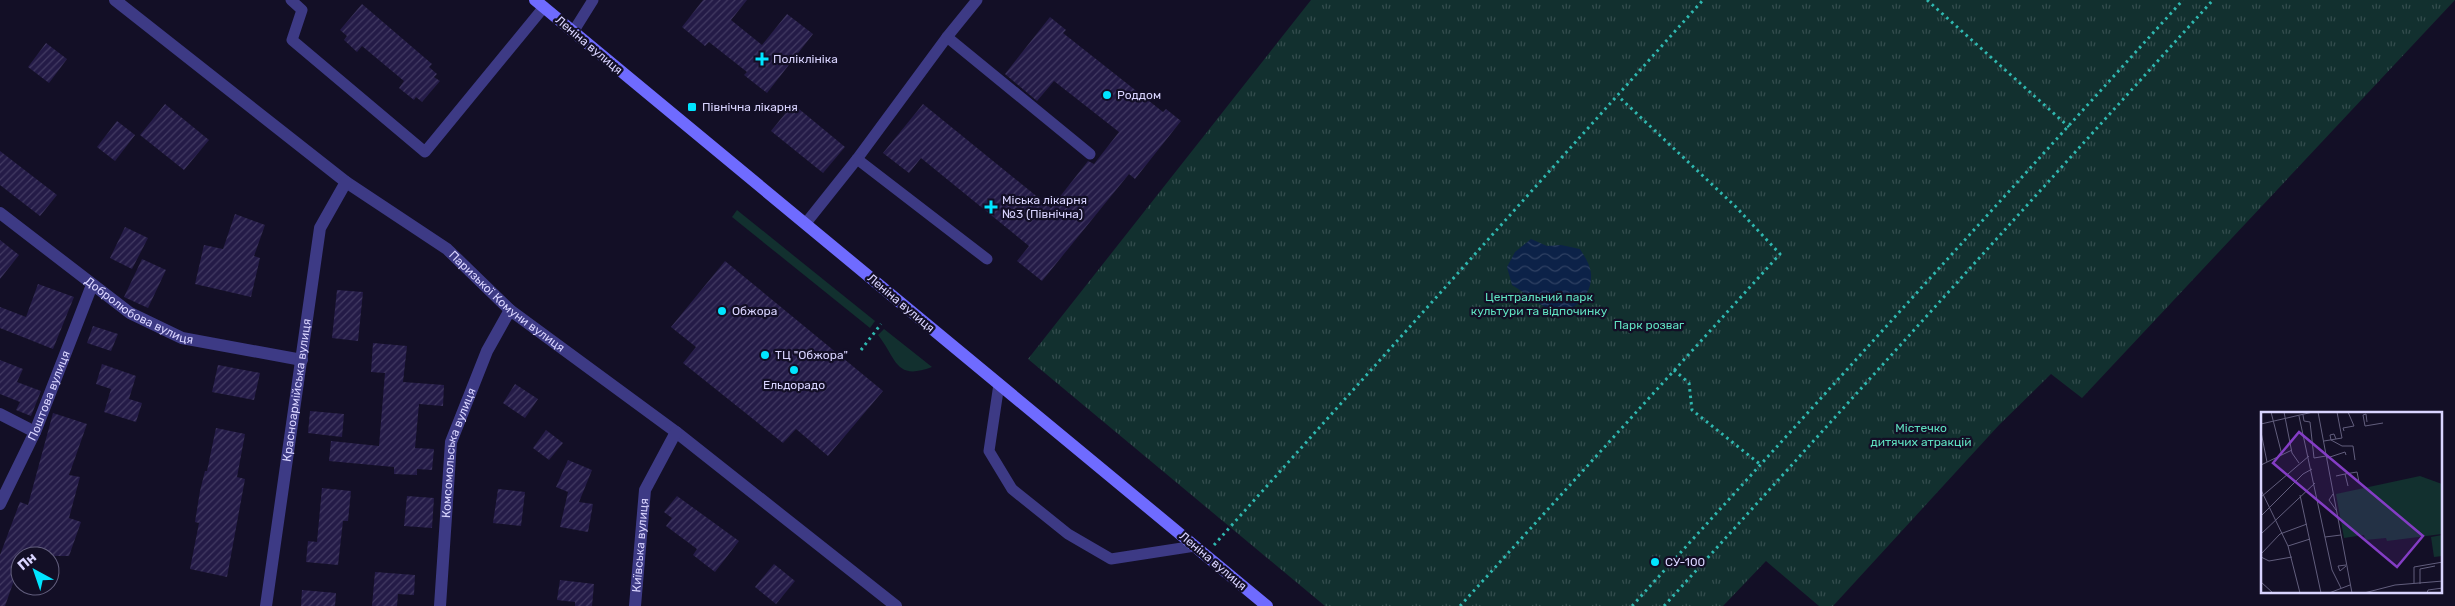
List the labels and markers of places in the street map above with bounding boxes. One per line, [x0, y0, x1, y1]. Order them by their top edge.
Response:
marker: Поліклініка [755, 52, 769, 66]
place label: Поліклініка [773, 52, 838, 66]
place label: Роддом [1117, 88, 1161, 102]
marker: Роддом [1101, 89, 1113, 101]
place label: Північна лікарня [702, 100, 798, 114]
marker: Північна лікарня [686, 101, 698, 113]
place label: Міська лікарня №3 (Північна) [1002, 193, 1087, 221]
marker: Міська лікарня №3 (Північна) [984, 200, 998, 214]
place label: Обжора [732, 304, 777, 318]
marker: Обжора [716, 305, 728, 317]
place label: ТЦ "Обжора" [775, 348, 848, 362]
marker: ТЦ "Обжора" [759, 349, 771, 361]
marker: Ельдорадо [788, 364, 800, 376]
place label: Ельдорадо [763, 378, 825, 392]
place label: СУ-100 [1665, 555, 1705, 569]
marker: СУ-100 [1649, 556, 1661, 568]

